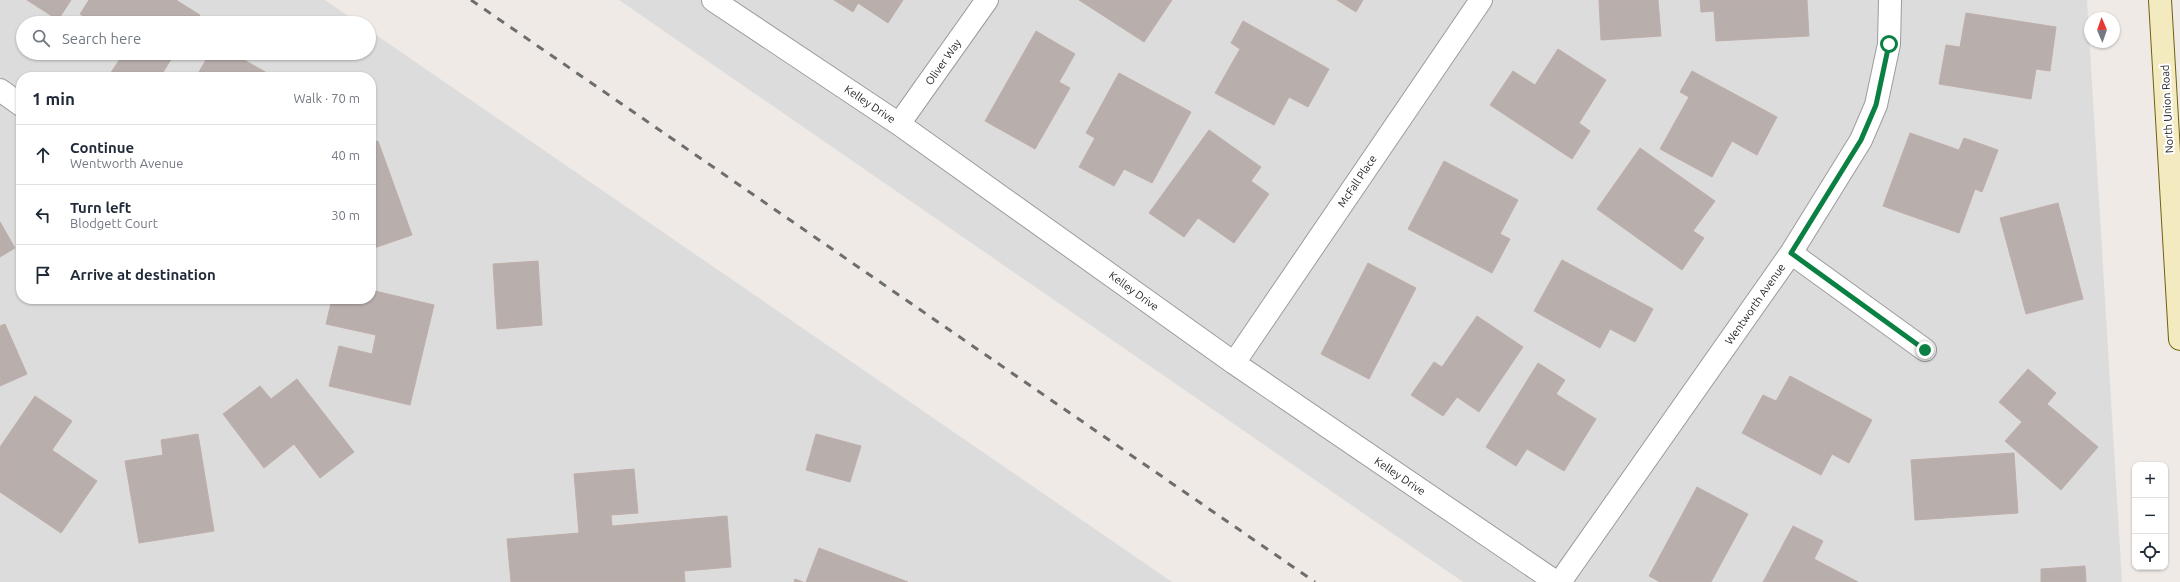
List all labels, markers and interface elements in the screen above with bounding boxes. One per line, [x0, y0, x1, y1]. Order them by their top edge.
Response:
north arrow [2084, 12, 2120, 48]
search box [16, 16, 376, 60]
icon: search [30, 27, 52, 49]
text: Search here [62, 30, 141, 47]
route start [1880, 35, 1898, 53]
street label: Oliver Way [923, 36, 964, 87]
street label: North Union Road [2159, 64, 2175, 154]
street label: Kelley Drive [842, 83, 898, 125]
text: 1 min [32, 89, 75, 108]
text: Walk · 70 m [294, 91, 360, 105]
text: Continue [70, 139, 134, 156]
icon: ahead [32, 144, 54, 166]
text: 40 m [331, 148, 360, 162]
street label: McFall Place [1335, 153, 1379, 209]
text: Wentworth Avenue [70, 156, 183, 170]
text: Turn left [70, 199, 131, 216]
icon: left [32, 204, 54, 226]
text: 30 m [331, 208, 360, 222]
text: Blodgett Court [70, 216, 158, 230]
street label: Wentworth Avenue [1723, 261, 1787, 347]
icon: arrive [32, 264, 54, 286]
text: Arrive at destination [70, 266, 216, 283]
street label: Kelley Drive [1107, 269, 1161, 313]
route end [1916, 341, 1934, 359]
street label: Kelley Drive [1372, 455, 1428, 497]
map controls [2132, 462, 2168, 570]
button: + [2132, 462, 2168, 498]
button: − [2132, 498, 2168, 534]
button: locate [2132, 534, 2168, 570]

